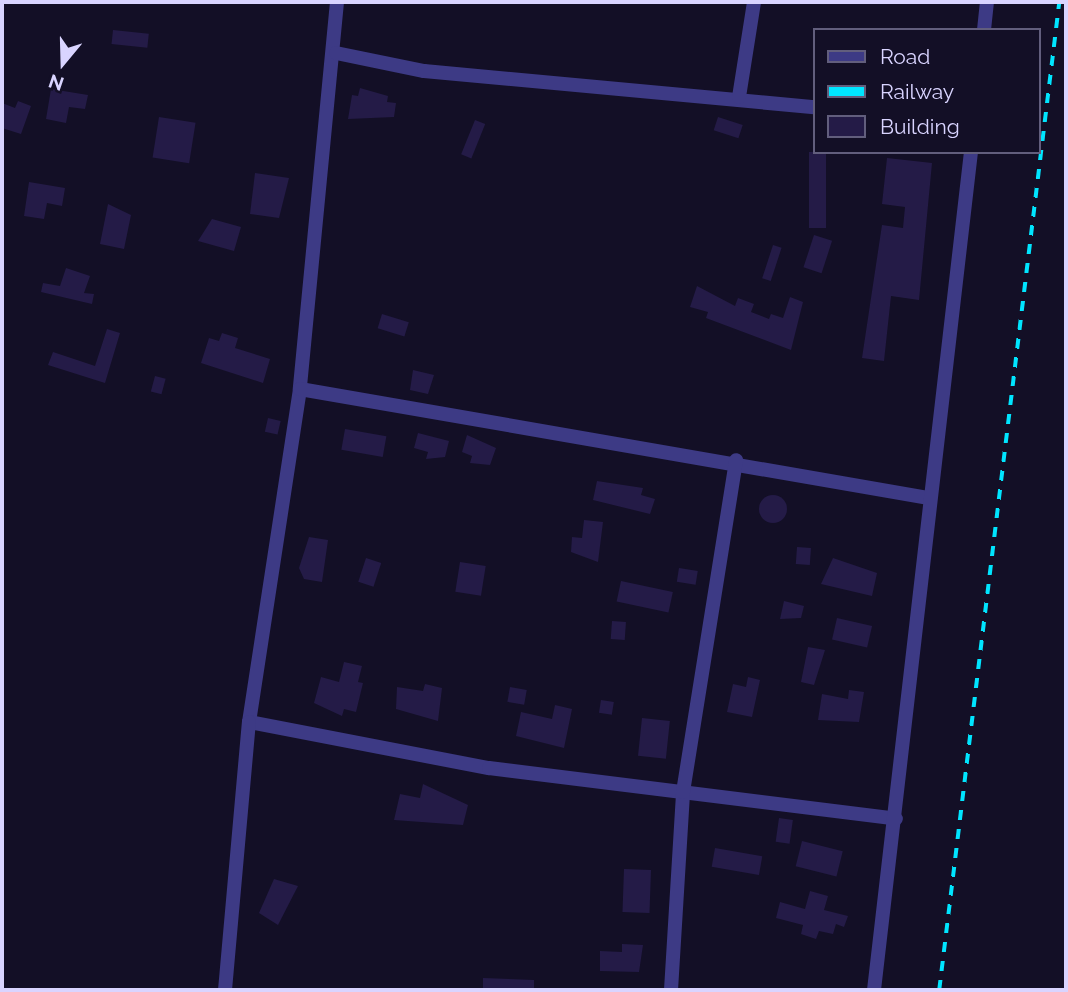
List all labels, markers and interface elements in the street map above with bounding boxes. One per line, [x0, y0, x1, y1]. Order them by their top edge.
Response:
north arrow [28, 28, 98, 98]
legend [813, 28, 1040, 154]
text: Road [880, 44, 930, 69]
text: N [46, 70, 67, 96]
text: Railway [880, 79, 954, 104]
text: Building [880, 114, 960, 139]

